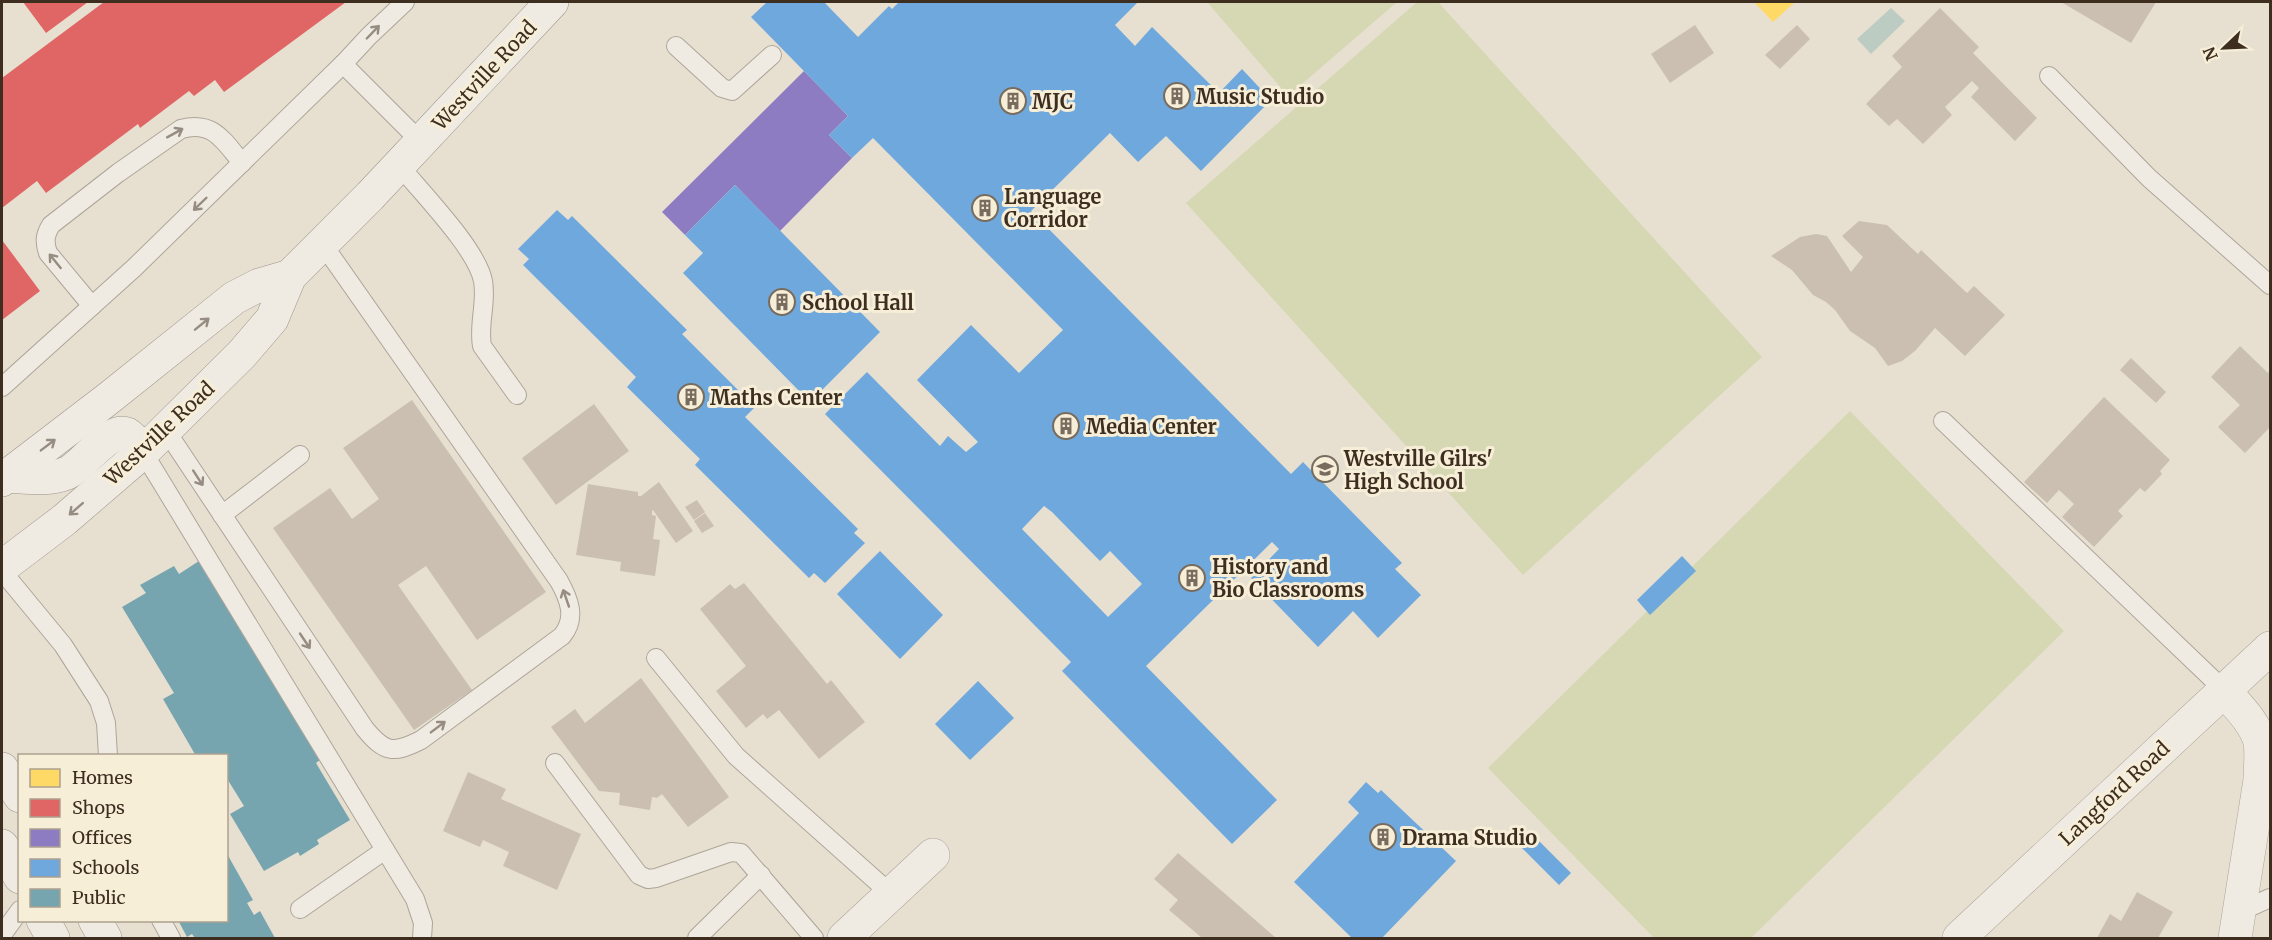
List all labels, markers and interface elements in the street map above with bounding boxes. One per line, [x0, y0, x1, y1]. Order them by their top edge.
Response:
street label: Westville Road [426, 15, 541, 136]
north arrow [2194, 18, 2254, 78]
one-way arrow [366, 24, 380, 39]
text: N [2198, 44, 2222, 64]
building icon: Music Studio [1162, 81, 1192, 111]
place label: Music Studio [1196, 84, 1324, 109]
building icon: MJC [998, 86, 1028, 116]
place label: MJC [1032, 89, 1073, 114]
one-way arrow [166, 127, 183, 139]
place label: Language Corridor [1004, 184, 1102, 232]
building icon: Language Corridor [970, 193, 1000, 223]
one-way arrow [192, 196, 207, 211]
one-way arrow [48, 253, 61, 269]
building icon: School Hall [767, 287, 797, 317]
place label: School Hall [802, 290, 914, 315]
one-way arrow [194, 318, 210, 331]
street label: Westville Road [98, 376, 219, 491]
building icon: Maths Center [676, 382, 706, 412]
place label: Maths Center [710, 385, 842, 410]
building icon: Media Center [1051, 411, 1081, 441]
place label: Media Center [1086, 414, 1217, 439]
one-way arrow [40, 438, 56, 451]
place label: Westville Gilrs' High School [1343, 446, 1493, 494]
school or university icon: Westville Gilrs' High School [1310, 454, 1340, 484]
one-way arrow [192, 469, 204, 486]
one-way arrow [69, 502, 84, 516]
place label: History and Bio Classrooms [1212, 554, 1364, 602]
building icon: History and Bio Classrooms [1177, 563, 1207, 593]
one-way arrow [560, 589, 571, 608]
one-way arrow [299, 632, 311, 648]
one-way arrow [430, 721, 446, 733]
street label: Langford Road [2054, 736, 2174, 850]
legend [18, 754, 228, 922]
text: Homes [72, 766, 133, 789]
text: Shops [72, 796, 125, 819]
building icon: Drama Studio [1368, 822, 1398, 852]
place label: Drama Studio [1402, 825, 1537, 850]
text: Offices [72, 826, 132, 849]
text: Schools [72, 856, 140, 879]
text: Public [72, 886, 126, 909]

